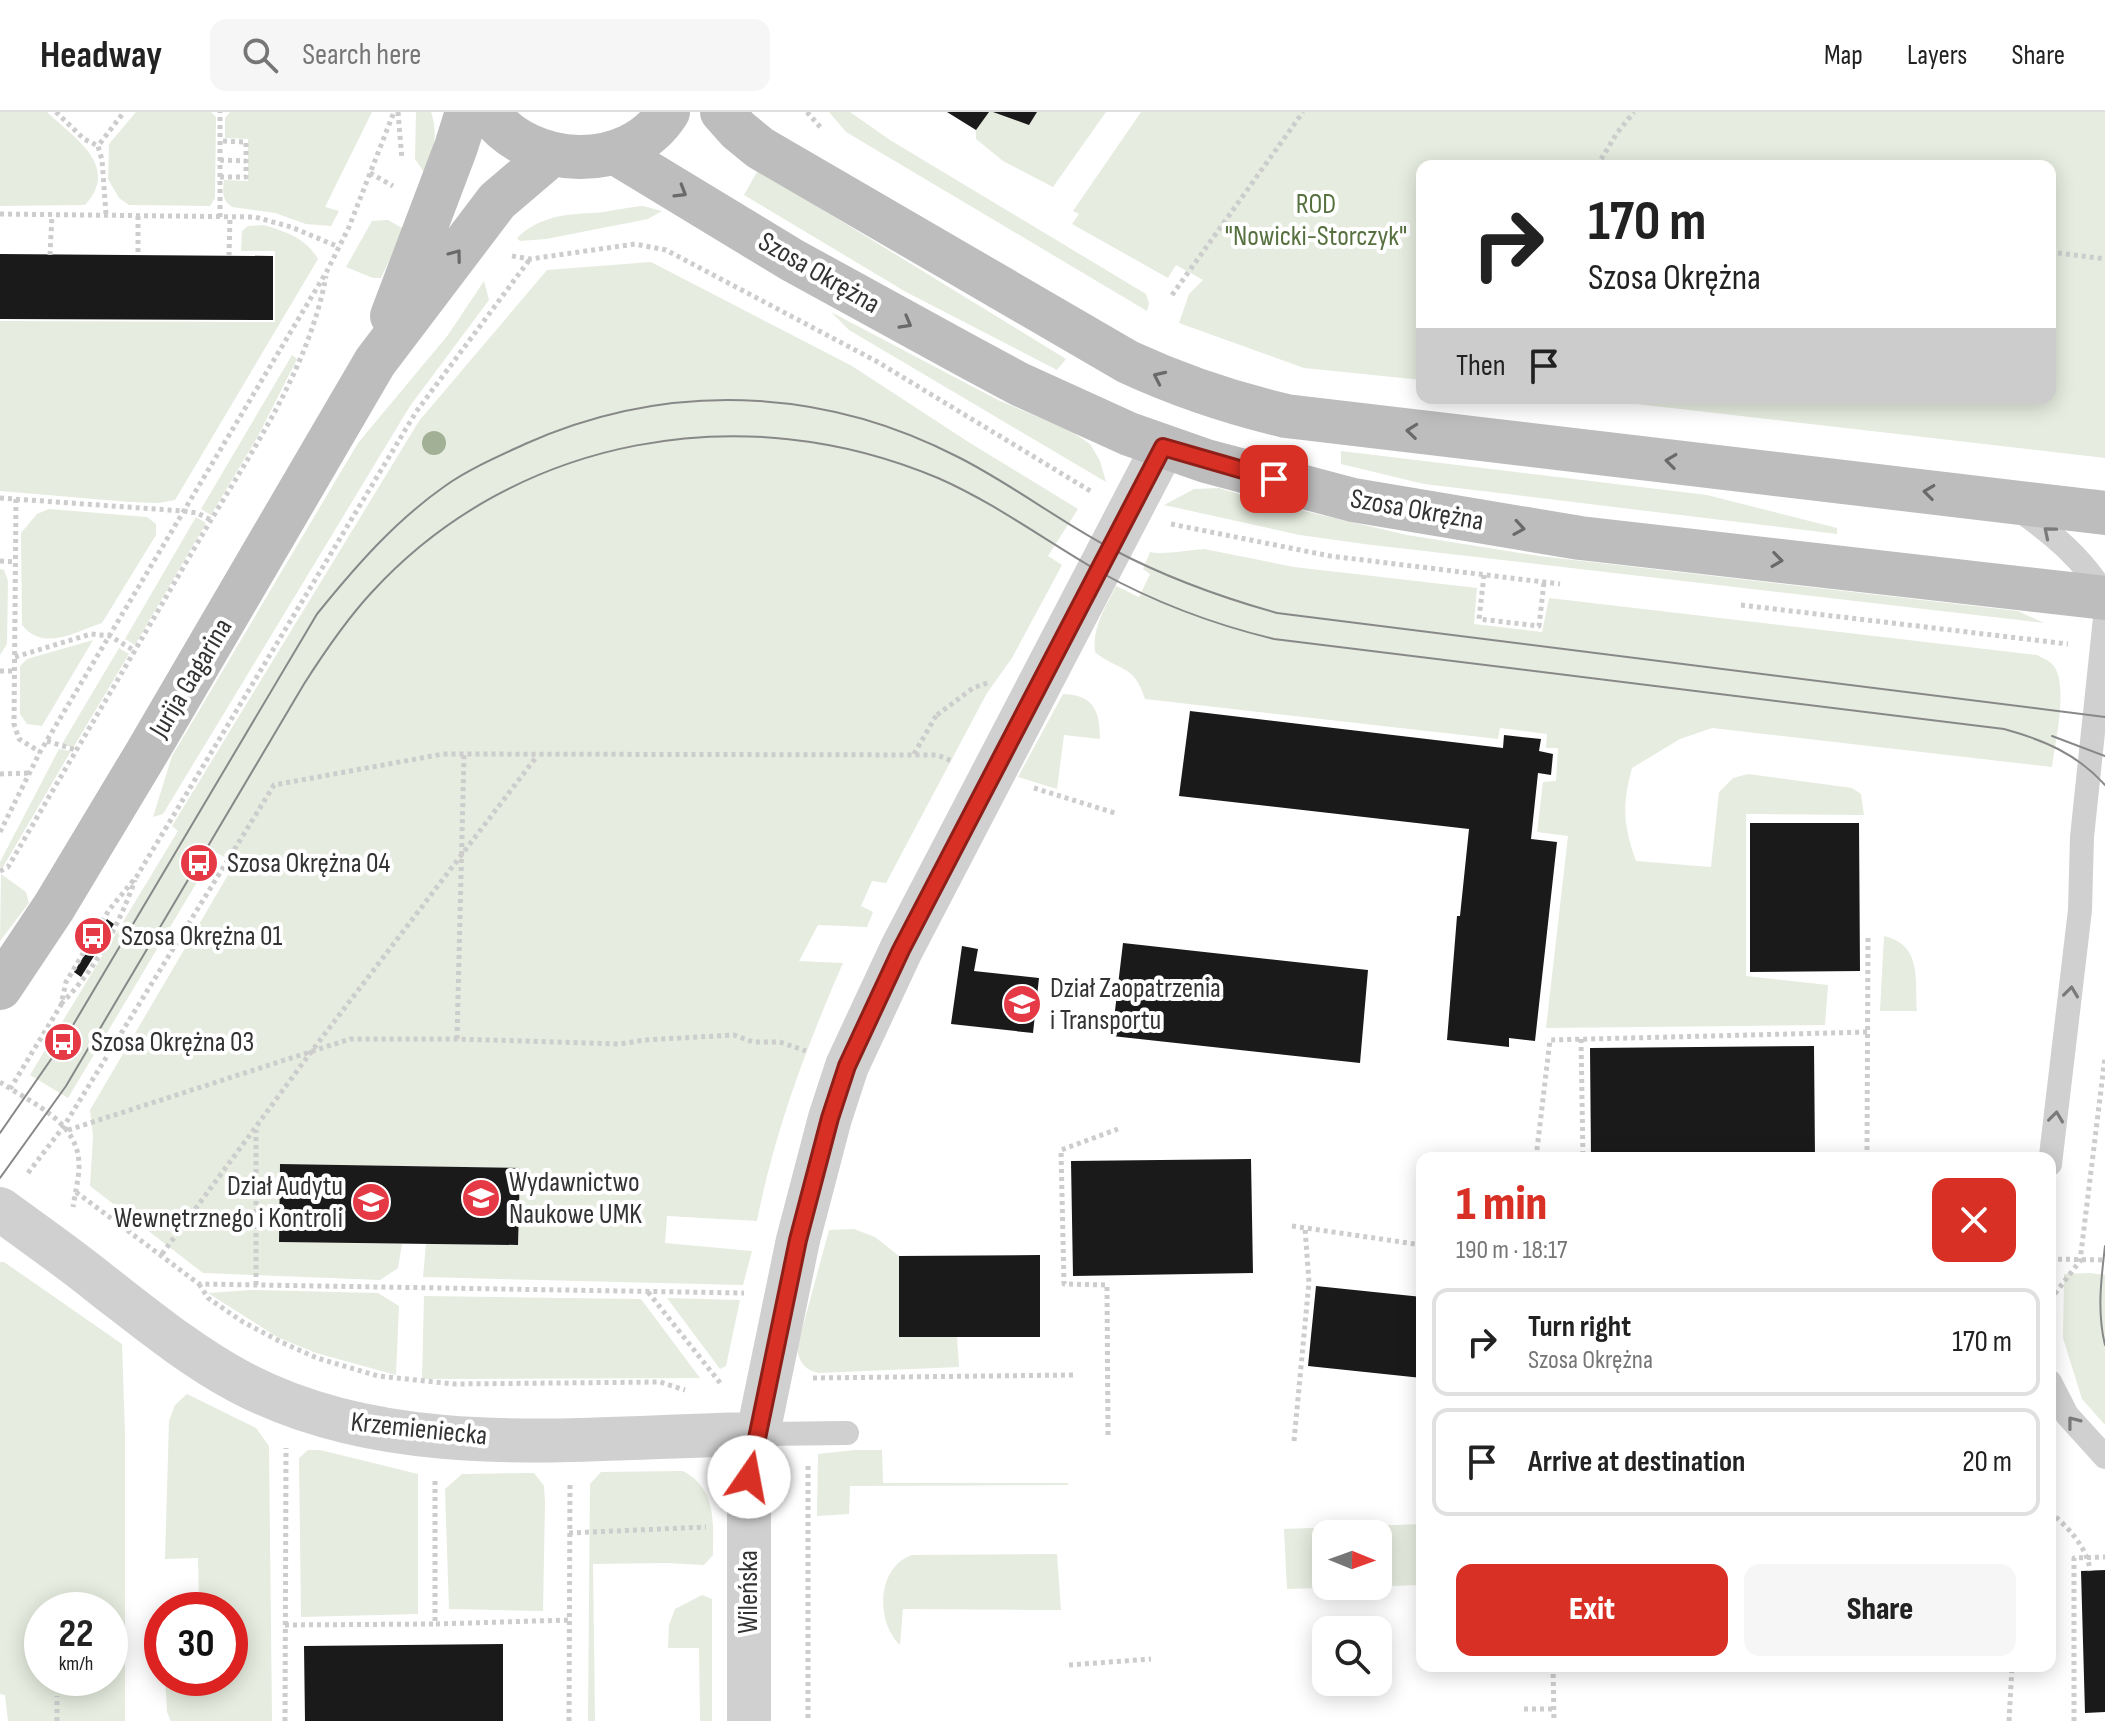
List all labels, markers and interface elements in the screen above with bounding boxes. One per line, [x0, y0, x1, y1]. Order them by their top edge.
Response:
search box [210, 19, 770, 91]
text: Headway [40, 33, 162, 78]
icon: search [238, 33, 282, 77]
text: Search here [302, 37, 421, 73]
text: Map [1824, 39, 1863, 72]
text: Layers [1907, 39, 1967, 72]
text: Share [2011, 39, 2065, 72]
one-way arrow [672, 182, 687, 198]
park label: ROD "Nowicki-Storczyk" [1225, 188, 1407, 253]
text: 170 m [1588, 189, 1706, 256]
icon: right [1456, 192, 1560, 296]
street label: Szosa Okrężna [752, 225, 886, 321]
one-way arrow [447, 249, 461, 264]
text: Szosa Okrężna [1588, 257, 1761, 300]
one-way arrow [898, 313, 912, 328]
icon: arrive [1522, 344, 1566, 388]
text: Then [1456, 348, 1506, 384]
one-way arrow [1153, 371, 1168, 387]
one-way arrow [1405, 423, 1418, 440]
pin [1240, 445, 1308, 513]
one-way arrow [1664, 453, 1677, 470]
icon: arrive [1252, 457, 1296, 501]
street label: Szosa Okrężna [1348, 482, 1486, 538]
one-way arrow [1922, 483, 1935, 500]
one-way arrow [1513, 519, 1526, 536]
one-way arrow [2043, 527, 2058, 542]
one-way arrow [1771, 552, 1784, 569]
street label: Jurija Gagarina [142, 612, 239, 744]
bus stop icon: Szosa Okrężna 04 [178, 842, 220, 884]
place label: Szosa Okrężna 04 [227, 847, 390, 880]
bus stop icon: Szosa Okrężna 01 [72, 915, 114, 957]
place label: Szosa Okrężna 01 [121, 920, 282, 953]
place label: Dział Zaopatrzenia i Transportu [1050, 972, 1221, 1037]
school or university icon: Dział Zaopatrzenia i Transportu [1001, 983, 1043, 1025]
one-way arrow [2062, 985, 2079, 998]
bus stop icon: Szosa Okrężna 03 [42, 1021, 84, 1063]
place label: Szosa Okrężna 03 [91, 1026, 254, 1059]
one-way arrow [2047, 1110, 2064, 1123]
place label: Wydawnictwo Naukowe UMK [509, 1166, 642, 1231]
place label: Dział Audytu Wewnętrznego i Kontroli [114, 1170, 343, 1235]
text: 1 min [1456, 1176, 1547, 1233]
school or university icon: Wydawnictwo Naukowe UMK [460, 1177, 502, 1219]
button: close [1932, 1178, 2016, 1262]
school or university icon: Dział Audytu Wewnętrznego i Kontroli [350, 1181, 392, 1223]
text: 190 m · 18:17 [1456, 1235, 1567, 1266]
text: Turn right [1528, 1309, 1631, 1345]
icon: right [1460, 1320, 1504, 1364]
text: 170 m [1952, 1324, 2012, 1360]
text: Szosa Okrężna [1528, 1345, 1653, 1376]
street label: Krzemieniecka [349, 1405, 489, 1453]
one-way arrow [2069, 1417, 2083, 1431]
position arrow [707, 1435, 791, 1519]
icon: arrive [1460, 1440, 1504, 1484]
text: Arrive at destination [1528, 1444, 1745, 1480]
text: 20 m [1962, 1444, 2012, 1480]
north arrow [1312, 1520, 1392, 1600]
map controls [1312, 1520, 1392, 1696]
street label: Wileńska [732, 1550, 765, 1634]
button: Exit [1456, 1564, 1728, 1656]
button: Share [1744, 1564, 2016, 1656]
speed limit sign: 30 [144, 1592, 248, 1696]
text: 22 [58, 1610, 94, 1658]
button: search [1312, 1616, 1392, 1696]
text: km/h [59, 1652, 93, 1676]

